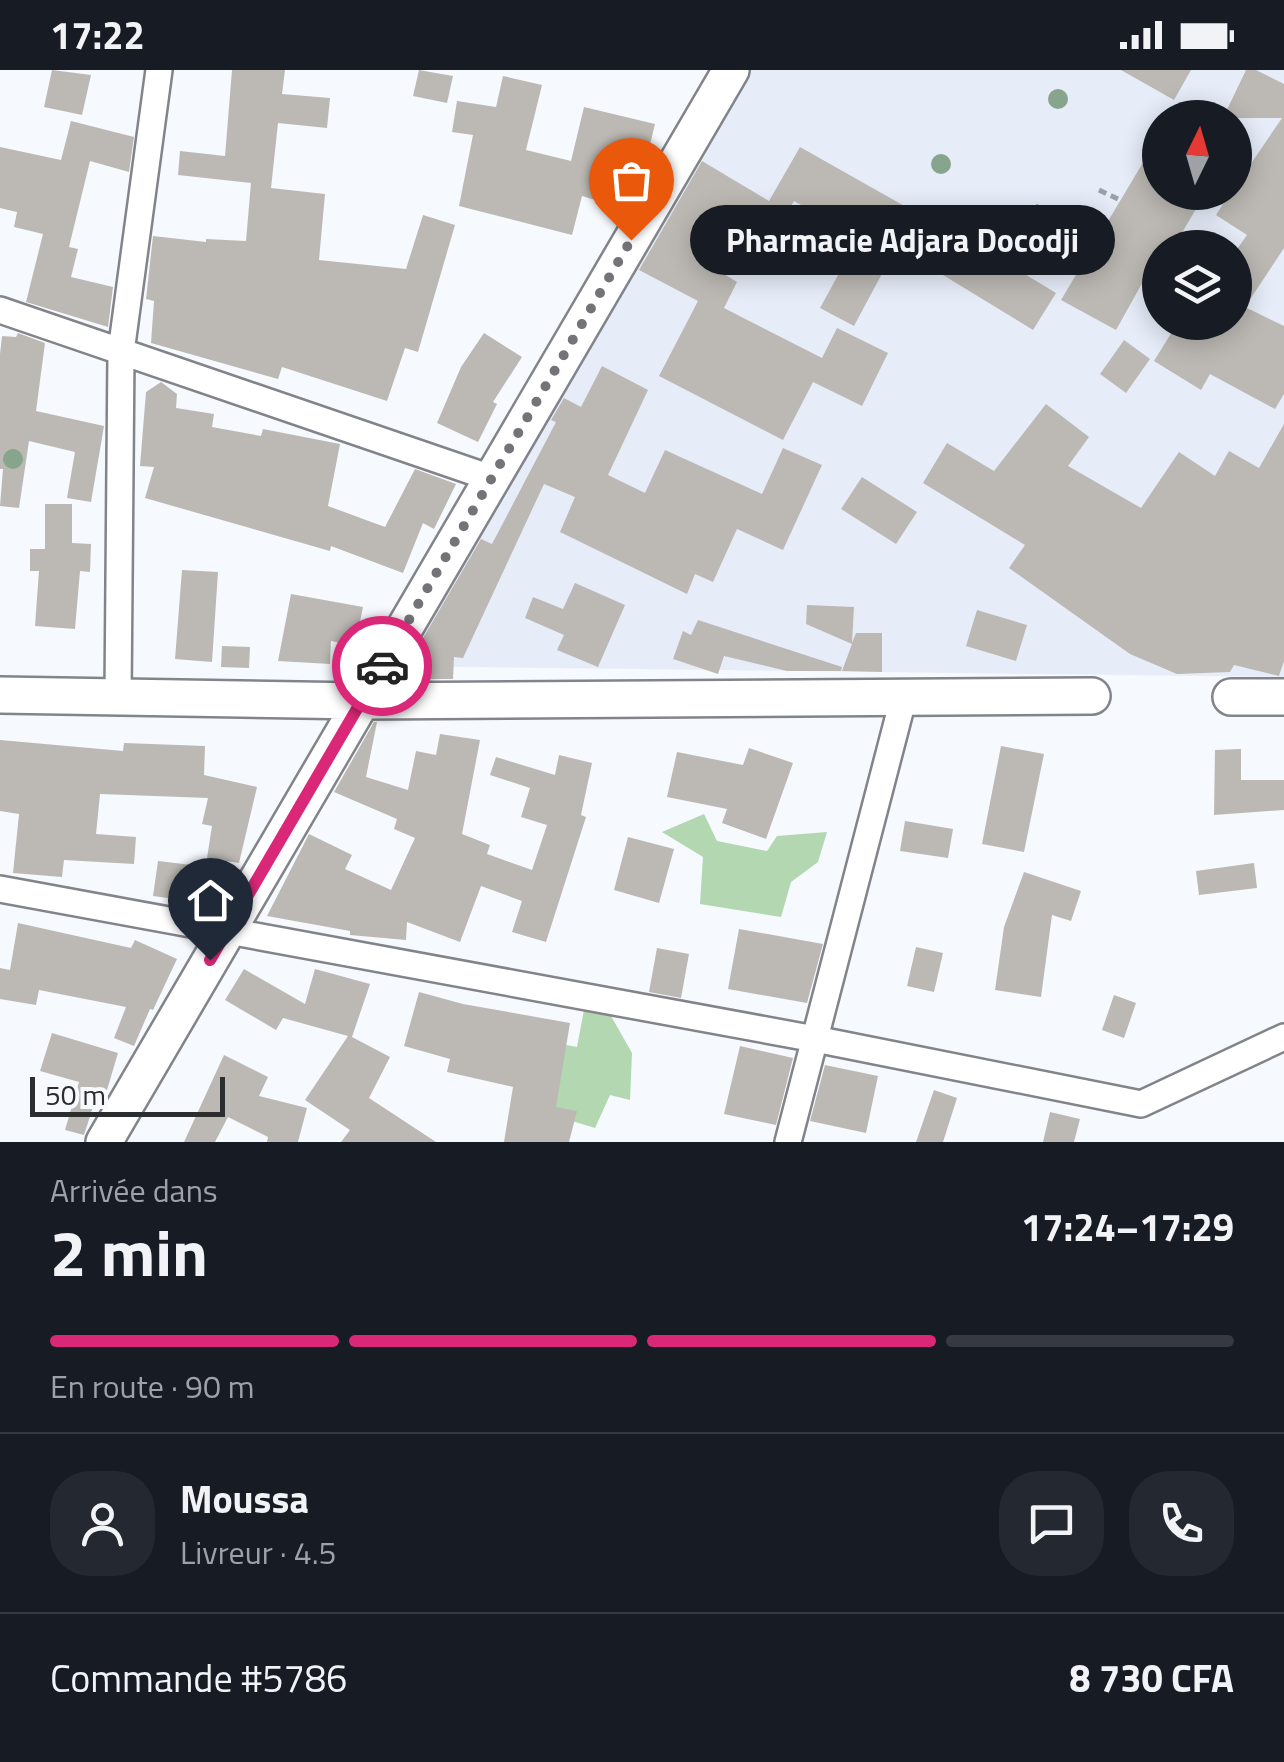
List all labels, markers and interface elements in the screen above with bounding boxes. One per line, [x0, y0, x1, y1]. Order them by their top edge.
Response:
text: 17:22 [50, 6, 145, 64]
north arrow [1142, 100, 1252, 210]
map controls [1142, 100, 1252, 340]
pin [589, 138, 674, 241]
icon: bag [604, 153, 659, 208]
callout: Pharmacie Adjara Docodji [691, 205, 1116, 275]
text: Pharmacie Adjara Docodji [726, 216, 1079, 264]
button: layers [1142, 230, 1252, 340]
courier [332, 616, 432, 716]
icon: car [355, 639, 410, 694]
pin [168, 858, 253, 961]
icon: home [183, 873, 238, 928]
scale bar [30, 1072, 225, 1116]
text: 50 m [45, 1073, 106, 1116]
text: Arrivée dans [50, 1166, 218, 1214]
text: 17:24–17:29 [1021, 1198, 1234, 1256]
text: 2 min [50, 1202, 208, 1301]
text: En route · 90 m [50, 1362, 255, 1410]
text: Moussa [180, 1470, 309, 1528]
button: person [50, 1471, 155, 1576]
button: chat [999, 1471, 1104, 1576]
button: phone [1129, 1471, 1234, 1576]
text: Livreur · 4.5 [180, 1528, 336, 1576]
text: Commande #5786 [50, 1649, 347, 1707]
text: 8 730 CFA [1069, 1649, 1234, 1707]

